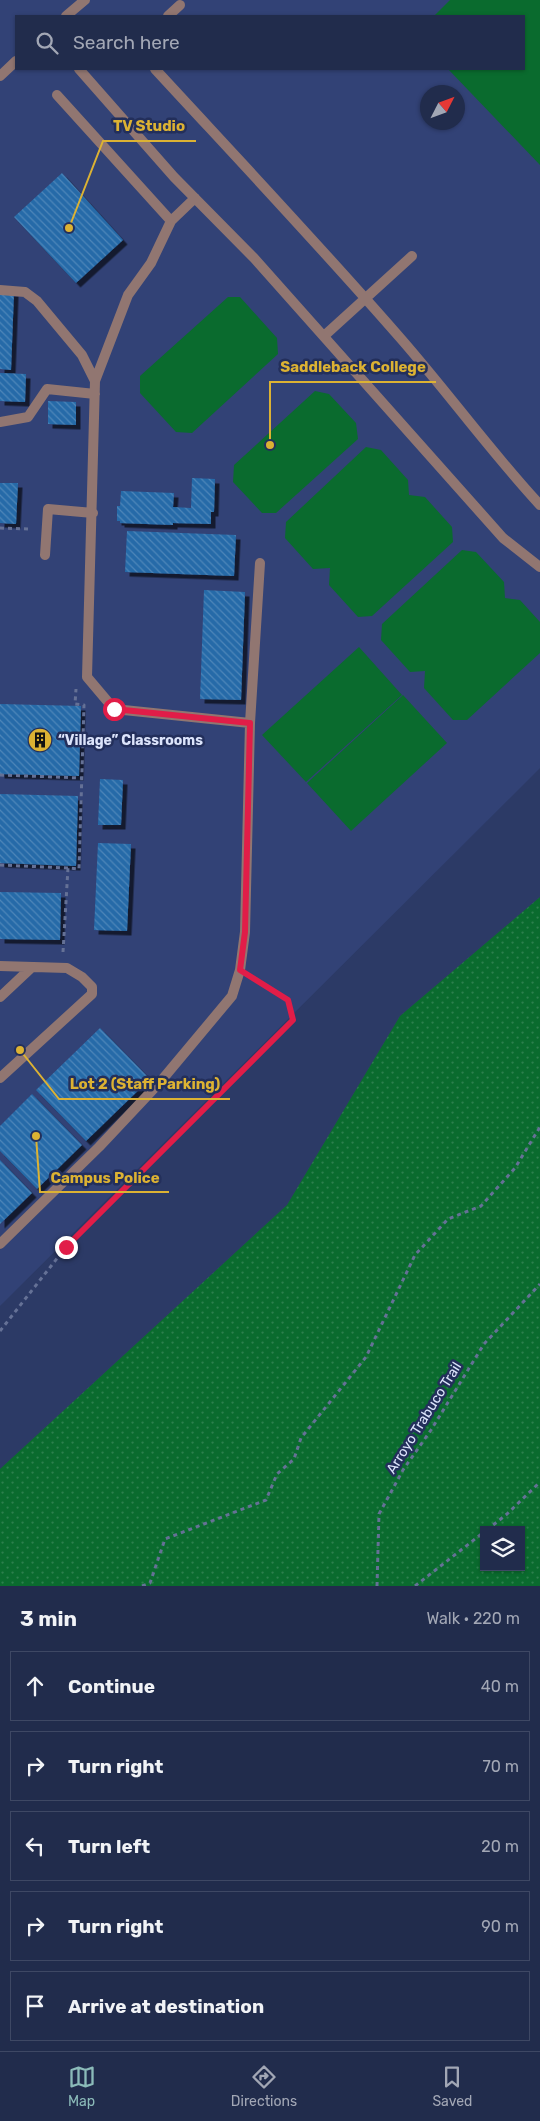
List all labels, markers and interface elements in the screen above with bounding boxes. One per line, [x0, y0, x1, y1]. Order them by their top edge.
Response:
search box [15, 15, 525, 70]
icon: search [33, 29, 61, 57]
text: Search here [73, 31, 180, 54]
north arrow [420, 85, 465, 130]
callout: TV Studio [103, 111, 196, 141]
text: TV Studio [113, 117, 185, 135]
callout: Saddleback College [270, 352, 436, 382]
text: Saddleback College [280, 358, 426, 376]
route start [103, 698, 126, 721]
building icon: “Village” Classrooms [27, 727, 53, 753]
place label: “Village” Classrooms [58, 732, 203, 749]
callout: Lot 2 (Staff Parking) [59, 1069, 230, 1099]
text: Lot 2 (Staff Parking) [70, 1075, 221, 1093]
callout: Campus Police [40, 1162, 169, 1192]
text: Campus Police [50, 1169, 160, 1187]
route end [55, 1236, 78, 1259]
street label: Arroyo Trabuco Trail [383, 1359, 465, 1477]
map controls [480, 1526, 525, 1571]
button: layers [480, 1526, 525, 1571]
text: 3 min [20, 1606, 77, 1631]
text: Walk · 220 m [427, 1609, 520, 1628]
icon: ahead [21, 1672, 49, 1700]
text: Continue [68, 1675, 155, 1698]
text: 40 m [481, 1677, 519, 1696]
icon: right [21, 1752, 49, 1780]
text: Turn right [68, 1755, 163, 1778]
text: 70 m [482, 1757, 519, 1776]
icon: left [21, 1832, 49, 1860]
text: Turn left [68, 1835, 150, 1858]
text: 20 m [481, 1837, 519, 1856]
icon: right [21, 1912, 49, 1940]
text: Turn right [68, 1915, 163, 1938]
text: 90 m [481, 1917, 519, 1936]
icon: arrive [21, 1992, 49, 2020]
text: Arrive at destination [68, 1995, 264, 2018]
tab: Map [68, 2063, 96, 2110]
tab: Directions [231, 2063, 297, 2110]
tab: Saved [432, 2063, 472, 2110]

